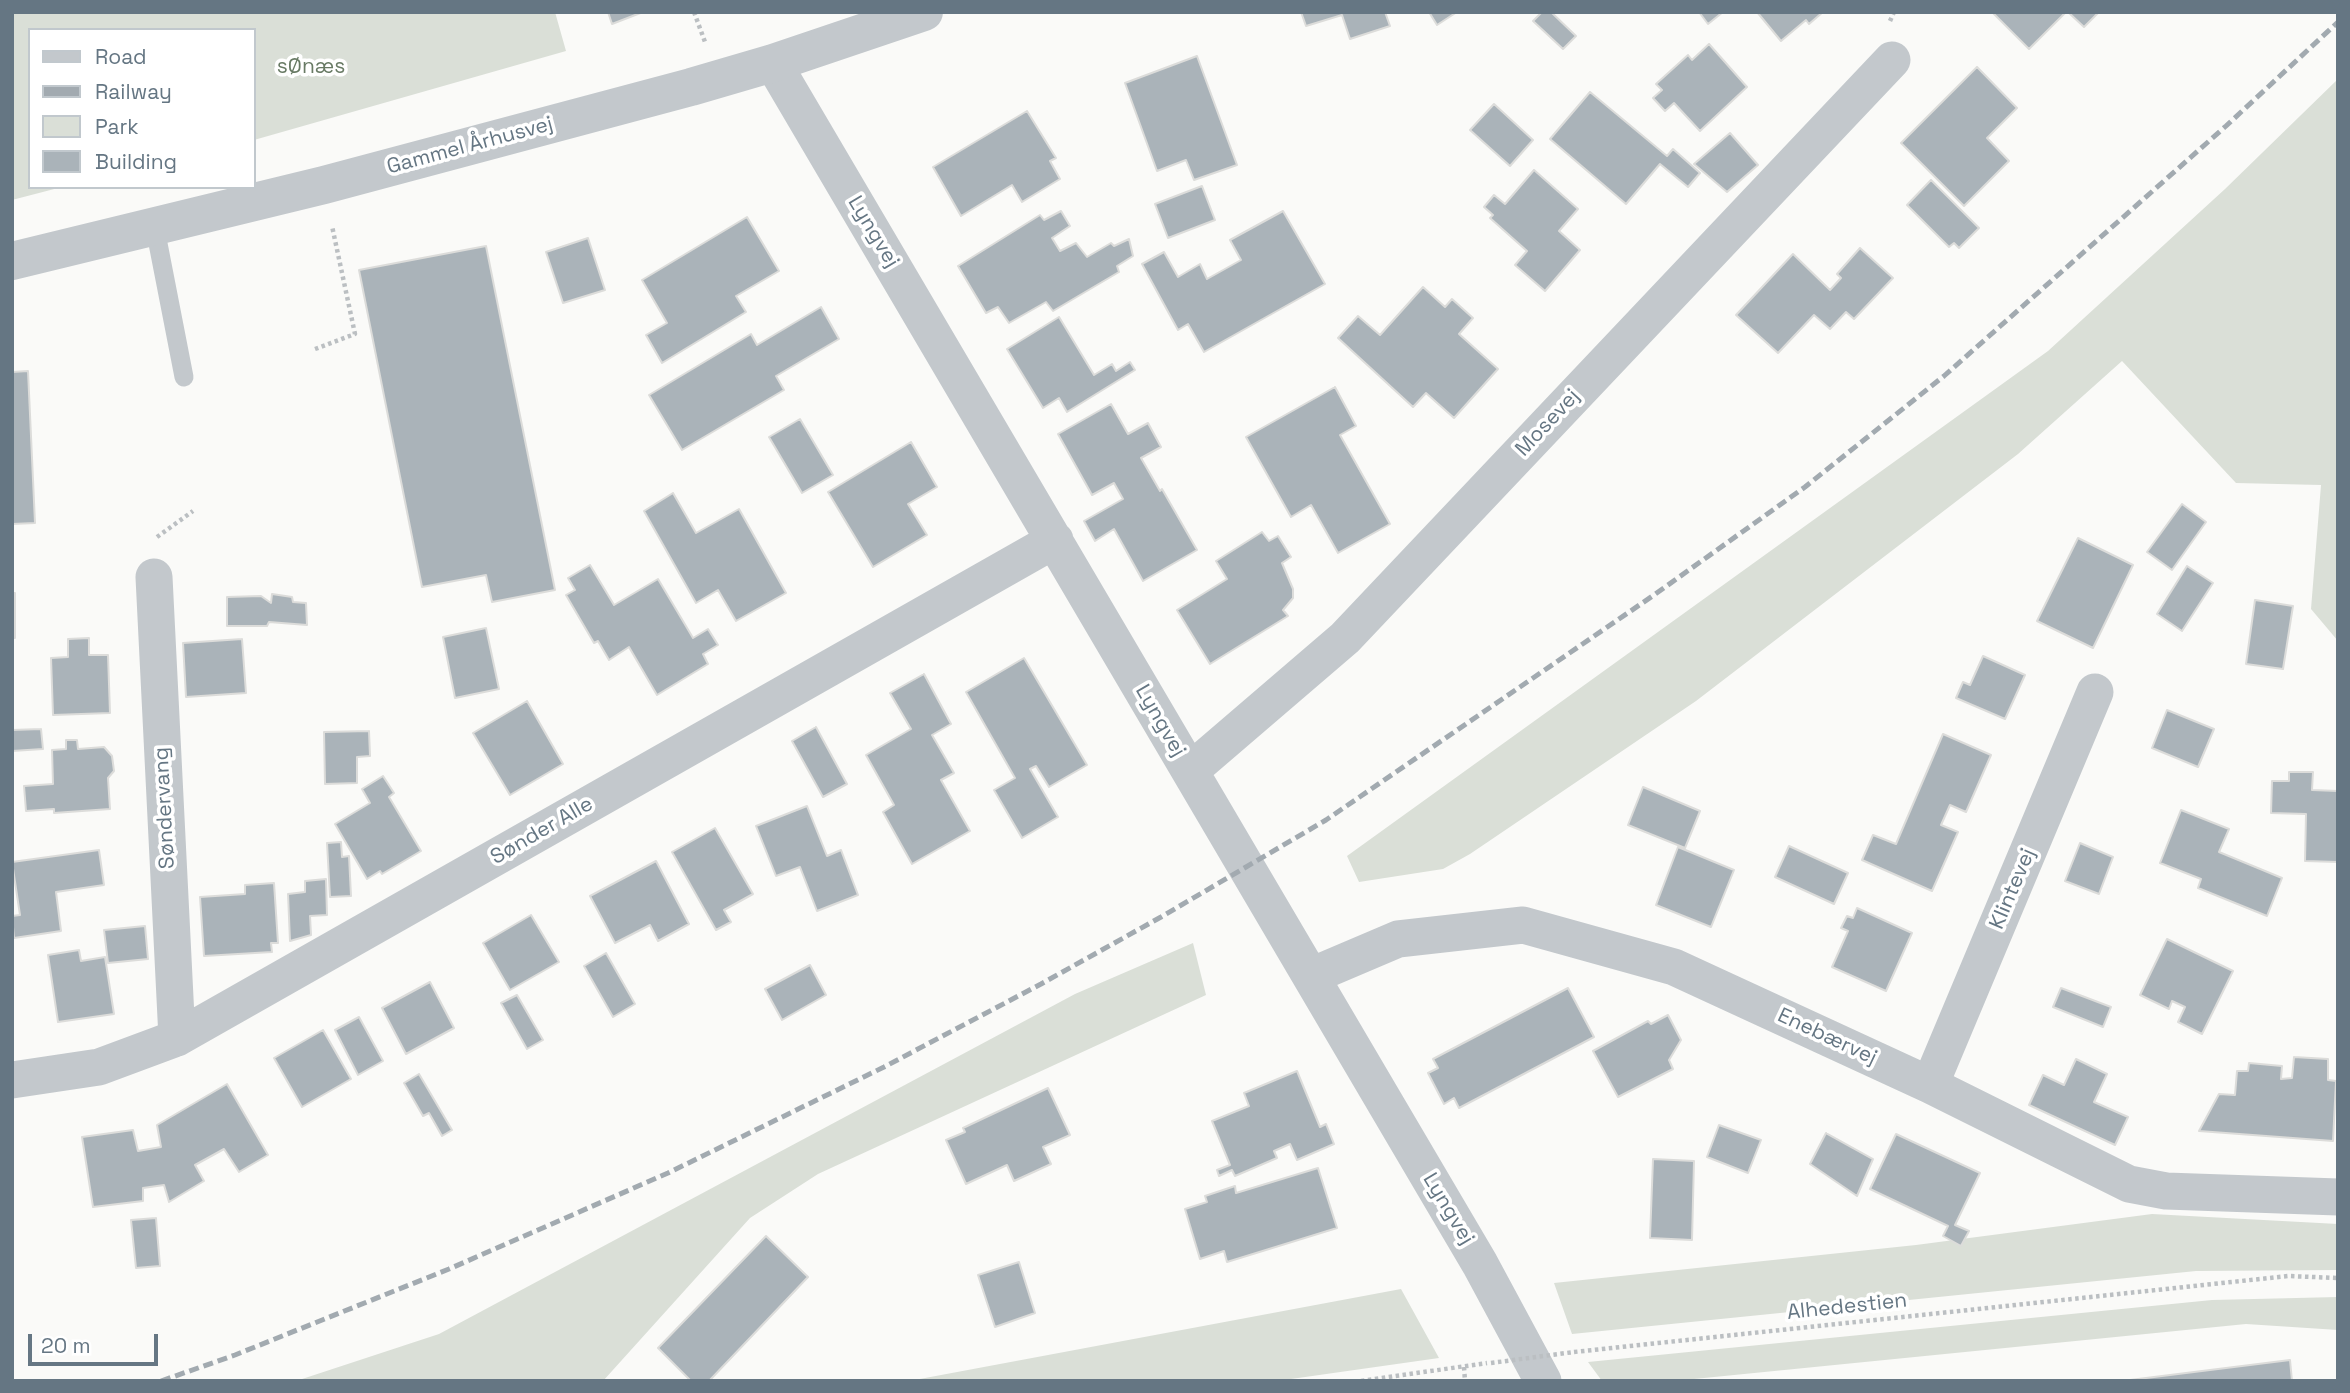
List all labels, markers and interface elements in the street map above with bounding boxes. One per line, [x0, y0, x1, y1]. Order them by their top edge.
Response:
legend [28, 28, 256, 189]
text: Road [95, 43, 147, 70]
park label: sØnæs [277, 54, 345, 80]
text: Railway [95, 78, 172, 105]
street label: Gammel Århusvej [384, 112, 556, 180]
text: Park [95, 113, 139, 140]
text: Building [95, 148, 177, 175]
street label: Lyngvej [842, 192, 904, 272]
street label: Mosevej [1511, 384, 1585, 462]
street label: Lyngvej [1129, 680, 1191, 762]
street label: Søndervang [149, 746, 181, 870]
street label: Sønder Alle [486, 792, 598, 870]
street label: Klintevej [1985, 845, 2041, 933]
street label: Enebærvej [1773, 1003, 1881, 1071]
street label: Lyngvej [1417, 1169, 1479, 1249]
street label: Alhedestien [1786, 1288, 1908, 1326]
scale bar [32, 1320, 161, 1364]
text: 20 m [41, 1332, 91, 1359]

